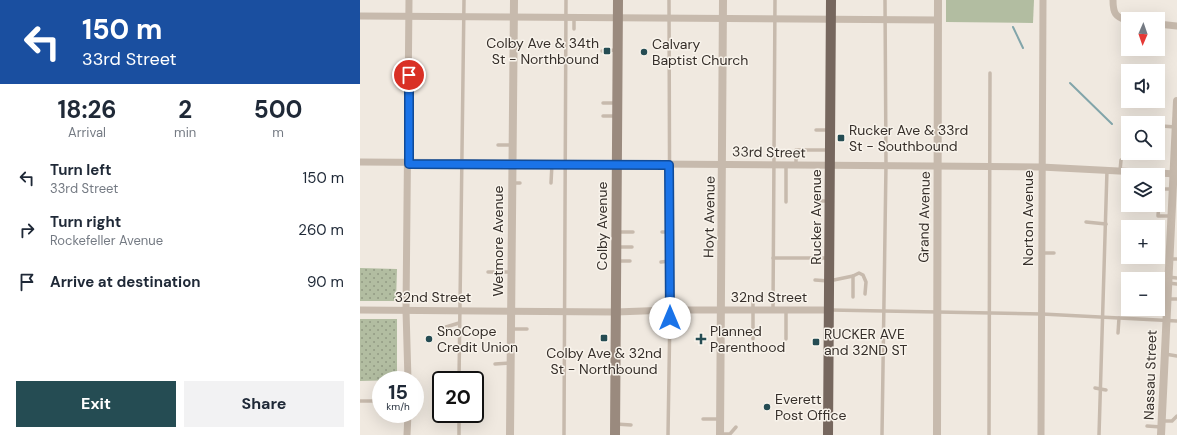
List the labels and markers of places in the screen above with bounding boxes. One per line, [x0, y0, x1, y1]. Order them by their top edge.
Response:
place label: Colby Ave & 34th St - Northbound [486, 34, 599, 68]
place label: Calvary Baptist Church [652, 35, 748, 69]
marker: Colby Ave & 34th St - Northbound [602, 46, 612, 56]
marker: Calvary Baptist Church [639, 47, 649, 57]
pin [392, 58, 426, 92]
place label: Rucker Ave & 33rd St - Southbound [849, 121, 968, 155]
marker: Rucker Ave & 33rd St - Southbound [836, 133, 846, 143]
place label: SnoCope Credit Union [437, 322, 518, 356]
place label: Planned Parenthood [710, 322, 785, 356]
place label: RUCKER AVE and 32ND ST [824, 325, 907, 359]
marker: Colby Ave & 32nd St - Northbound [599, 333, 609, 343]
marker: Planned Parenthood [695, 333, 707, 345]
marker: SnoCope Credit Union [424, 334, 434, 344]
marker: RUCKER AVE and 32ND ST [811, 337, 821, 347]
place label: Colby Ave & 32nd St - Northbound [546, 344, 662, 378]
place label: Everett Post Office [775, 390, 846, 424]
marker: Everett Post Office [762, 402, 772, 412]

